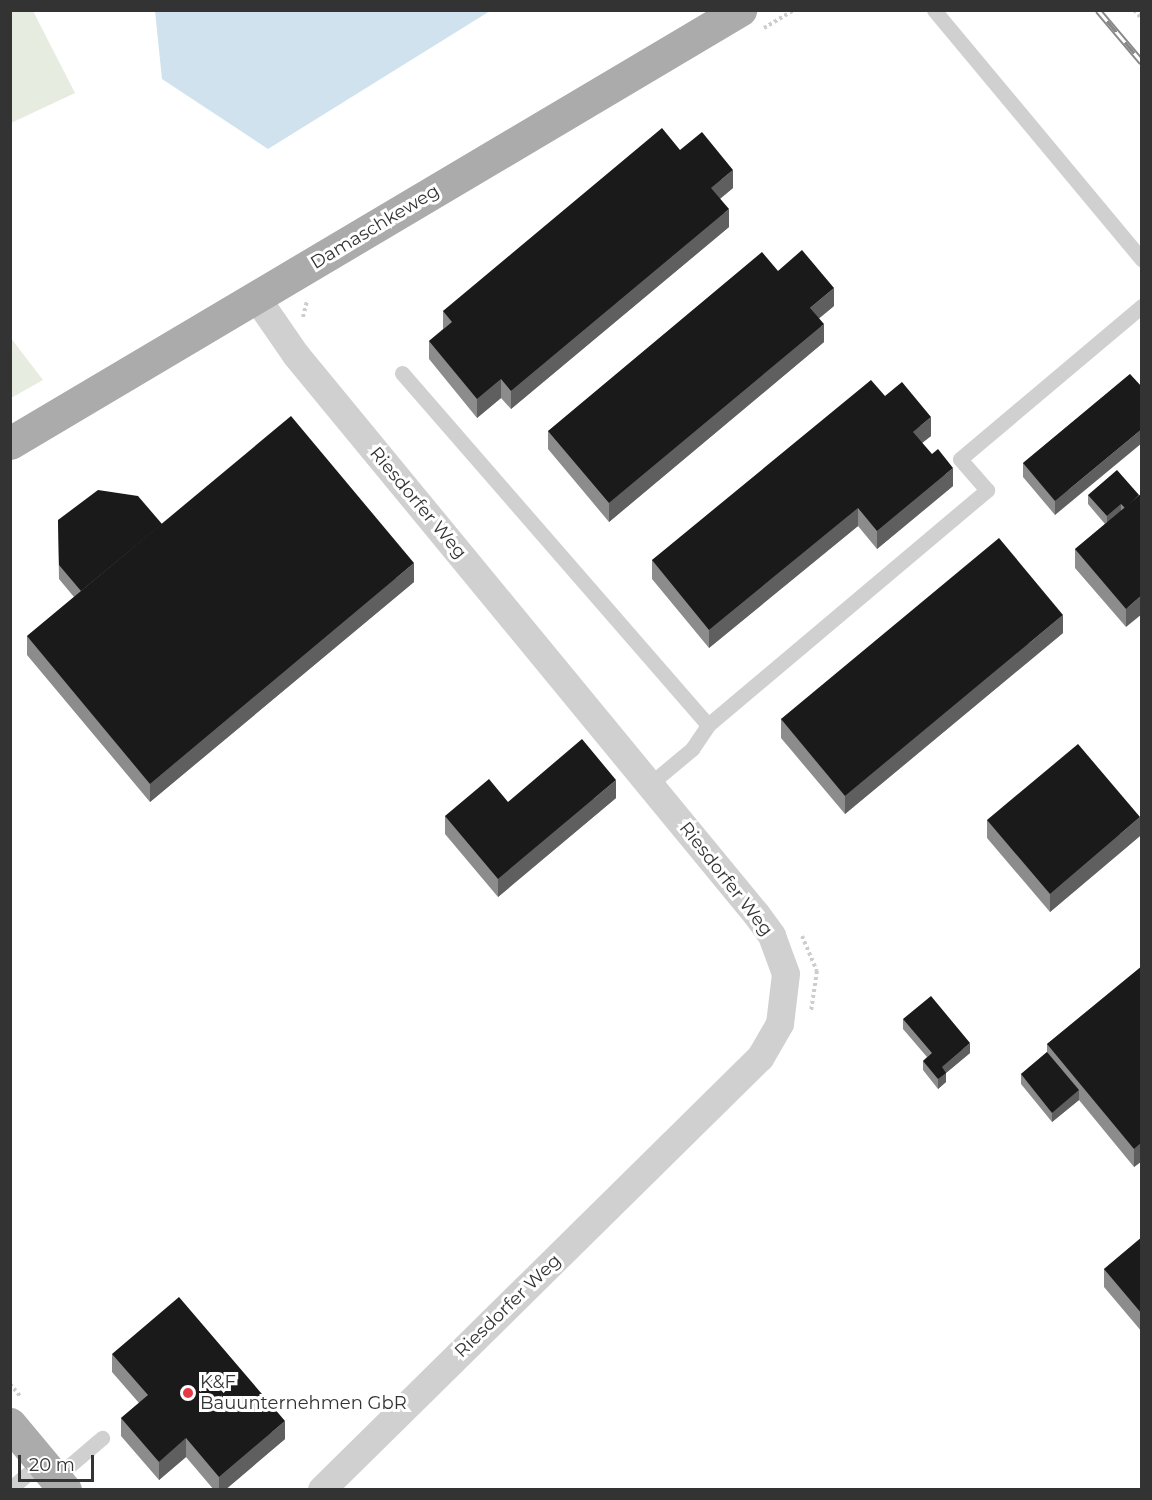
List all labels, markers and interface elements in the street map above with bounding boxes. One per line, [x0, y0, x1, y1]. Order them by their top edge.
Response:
street label: Damaschkeweg [307, 180, 443, 274]
street label: Riesdorfer Weg [365, 443, 471, 563]
street label: Riesdorfer Weg [675, 818, 777, 940]
street label: Riesdorfer Weg [450, 1250, 566, 1362]
place label: K&F Bauunternehmen GbR [200, 1372, 407, 1414]
marker: K&F Bauunternehmen GbR [181, 1386, 195, 1400]
scale bar [21, 1443, 98, 1481]
text: 20 m [29, 1454, 75, 1476]

